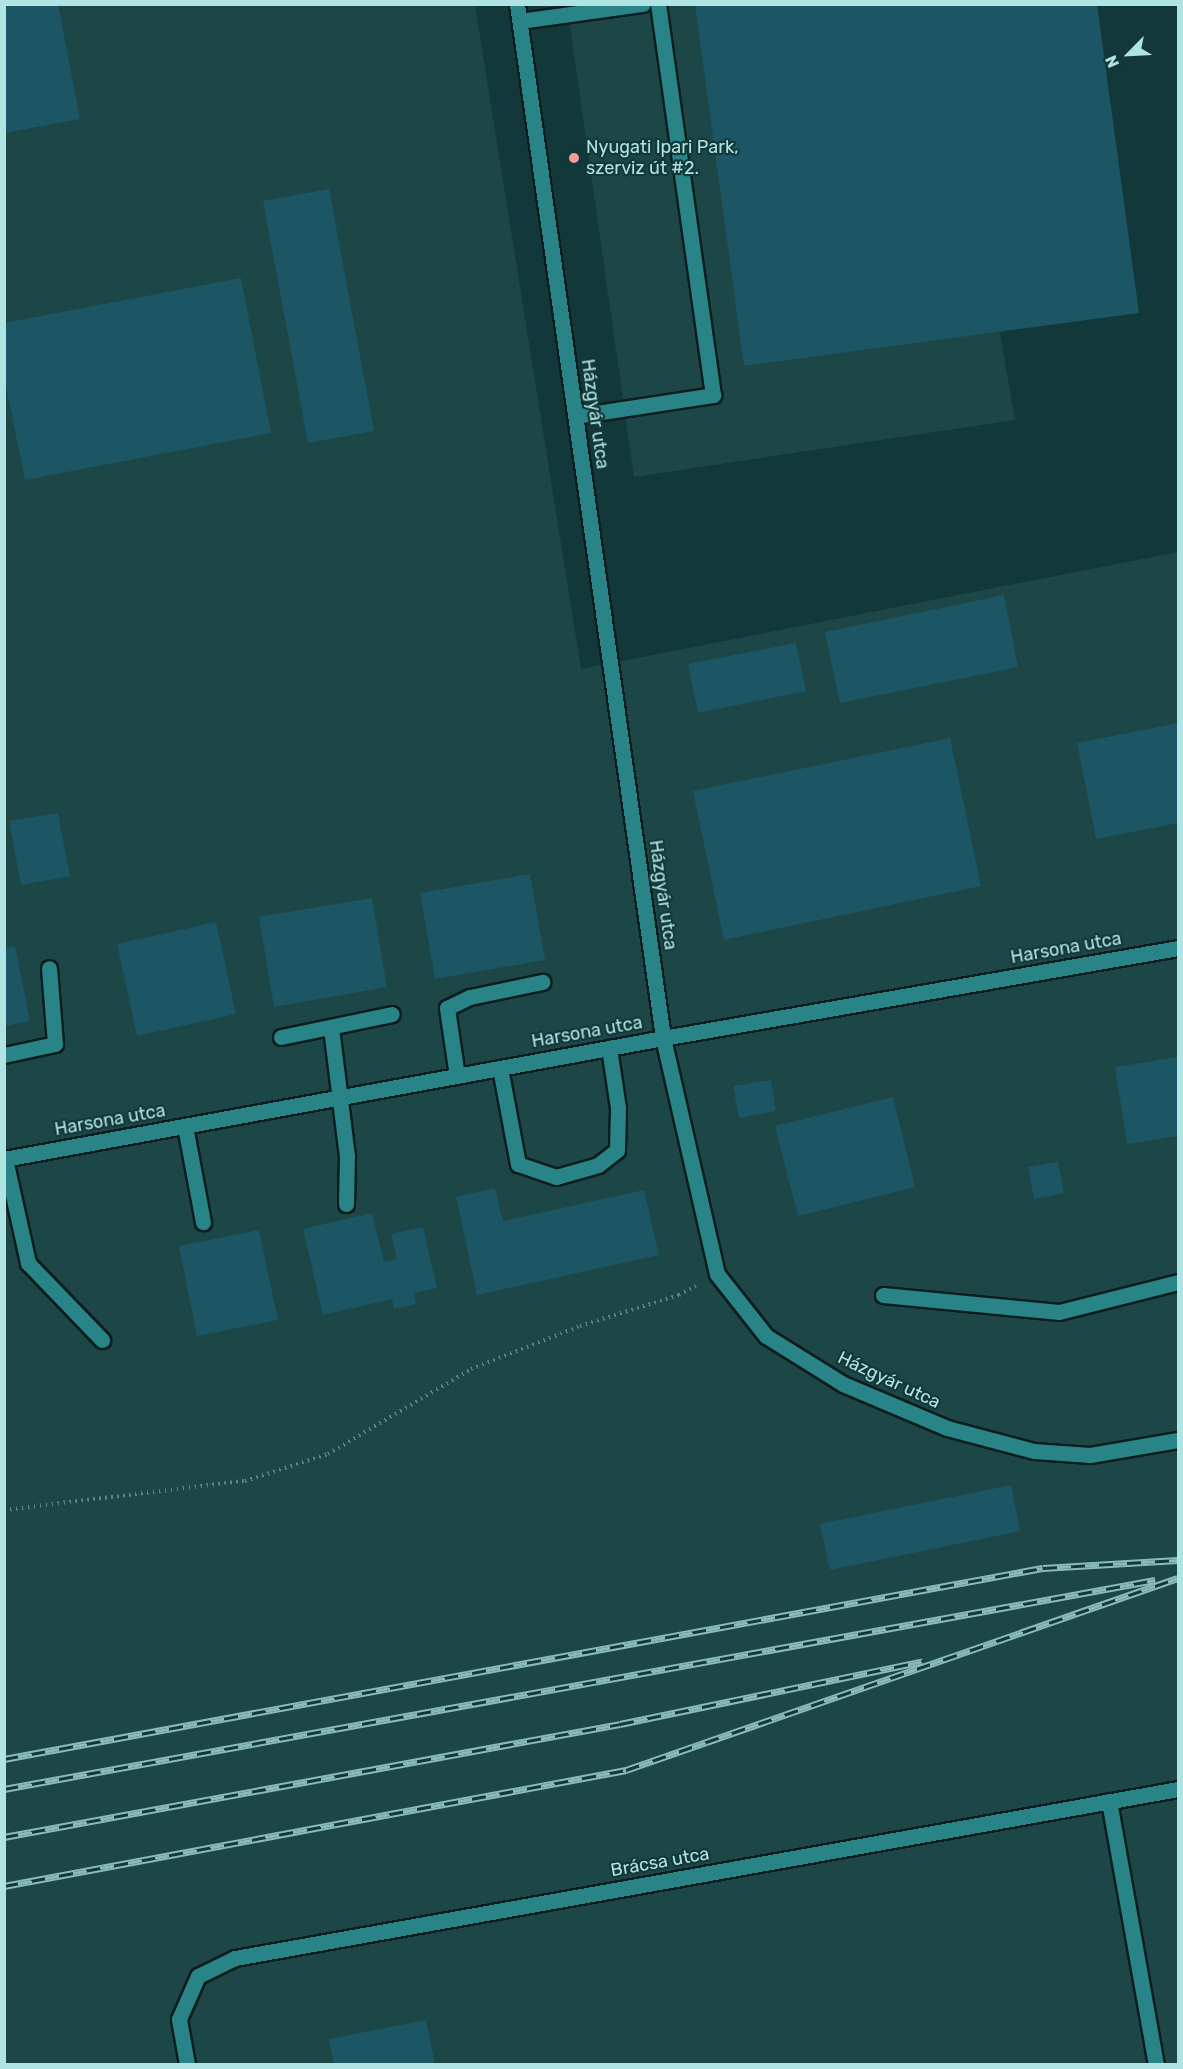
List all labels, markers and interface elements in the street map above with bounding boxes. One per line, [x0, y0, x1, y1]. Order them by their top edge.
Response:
north arrow [1099, 24, 1159, 84]
text: N [1101, 52, 1123, 71]
place label: Nyugati Ipari Park, szerviz út #2. [586, 137, 739, 180]
marker: Nyugati Ipari Park, szerviz út #2. [567, 151, 581, 165]
street label: Házgyár utca [577, 357, 613, 471]
street label: Házgyár utca [645, 838, 681, 952]
street label: Harsona utca [1009, 928, 1123, 968]
street label: Harsona utca [530, 1012, 644, 1052]
street label: Harsona utca [53, 1100, 167, 1140]
street label: Házgyár utca [834, 1347, 944, 1413]
street label: Brácsa utca [609, 1843, 711, 1881]

